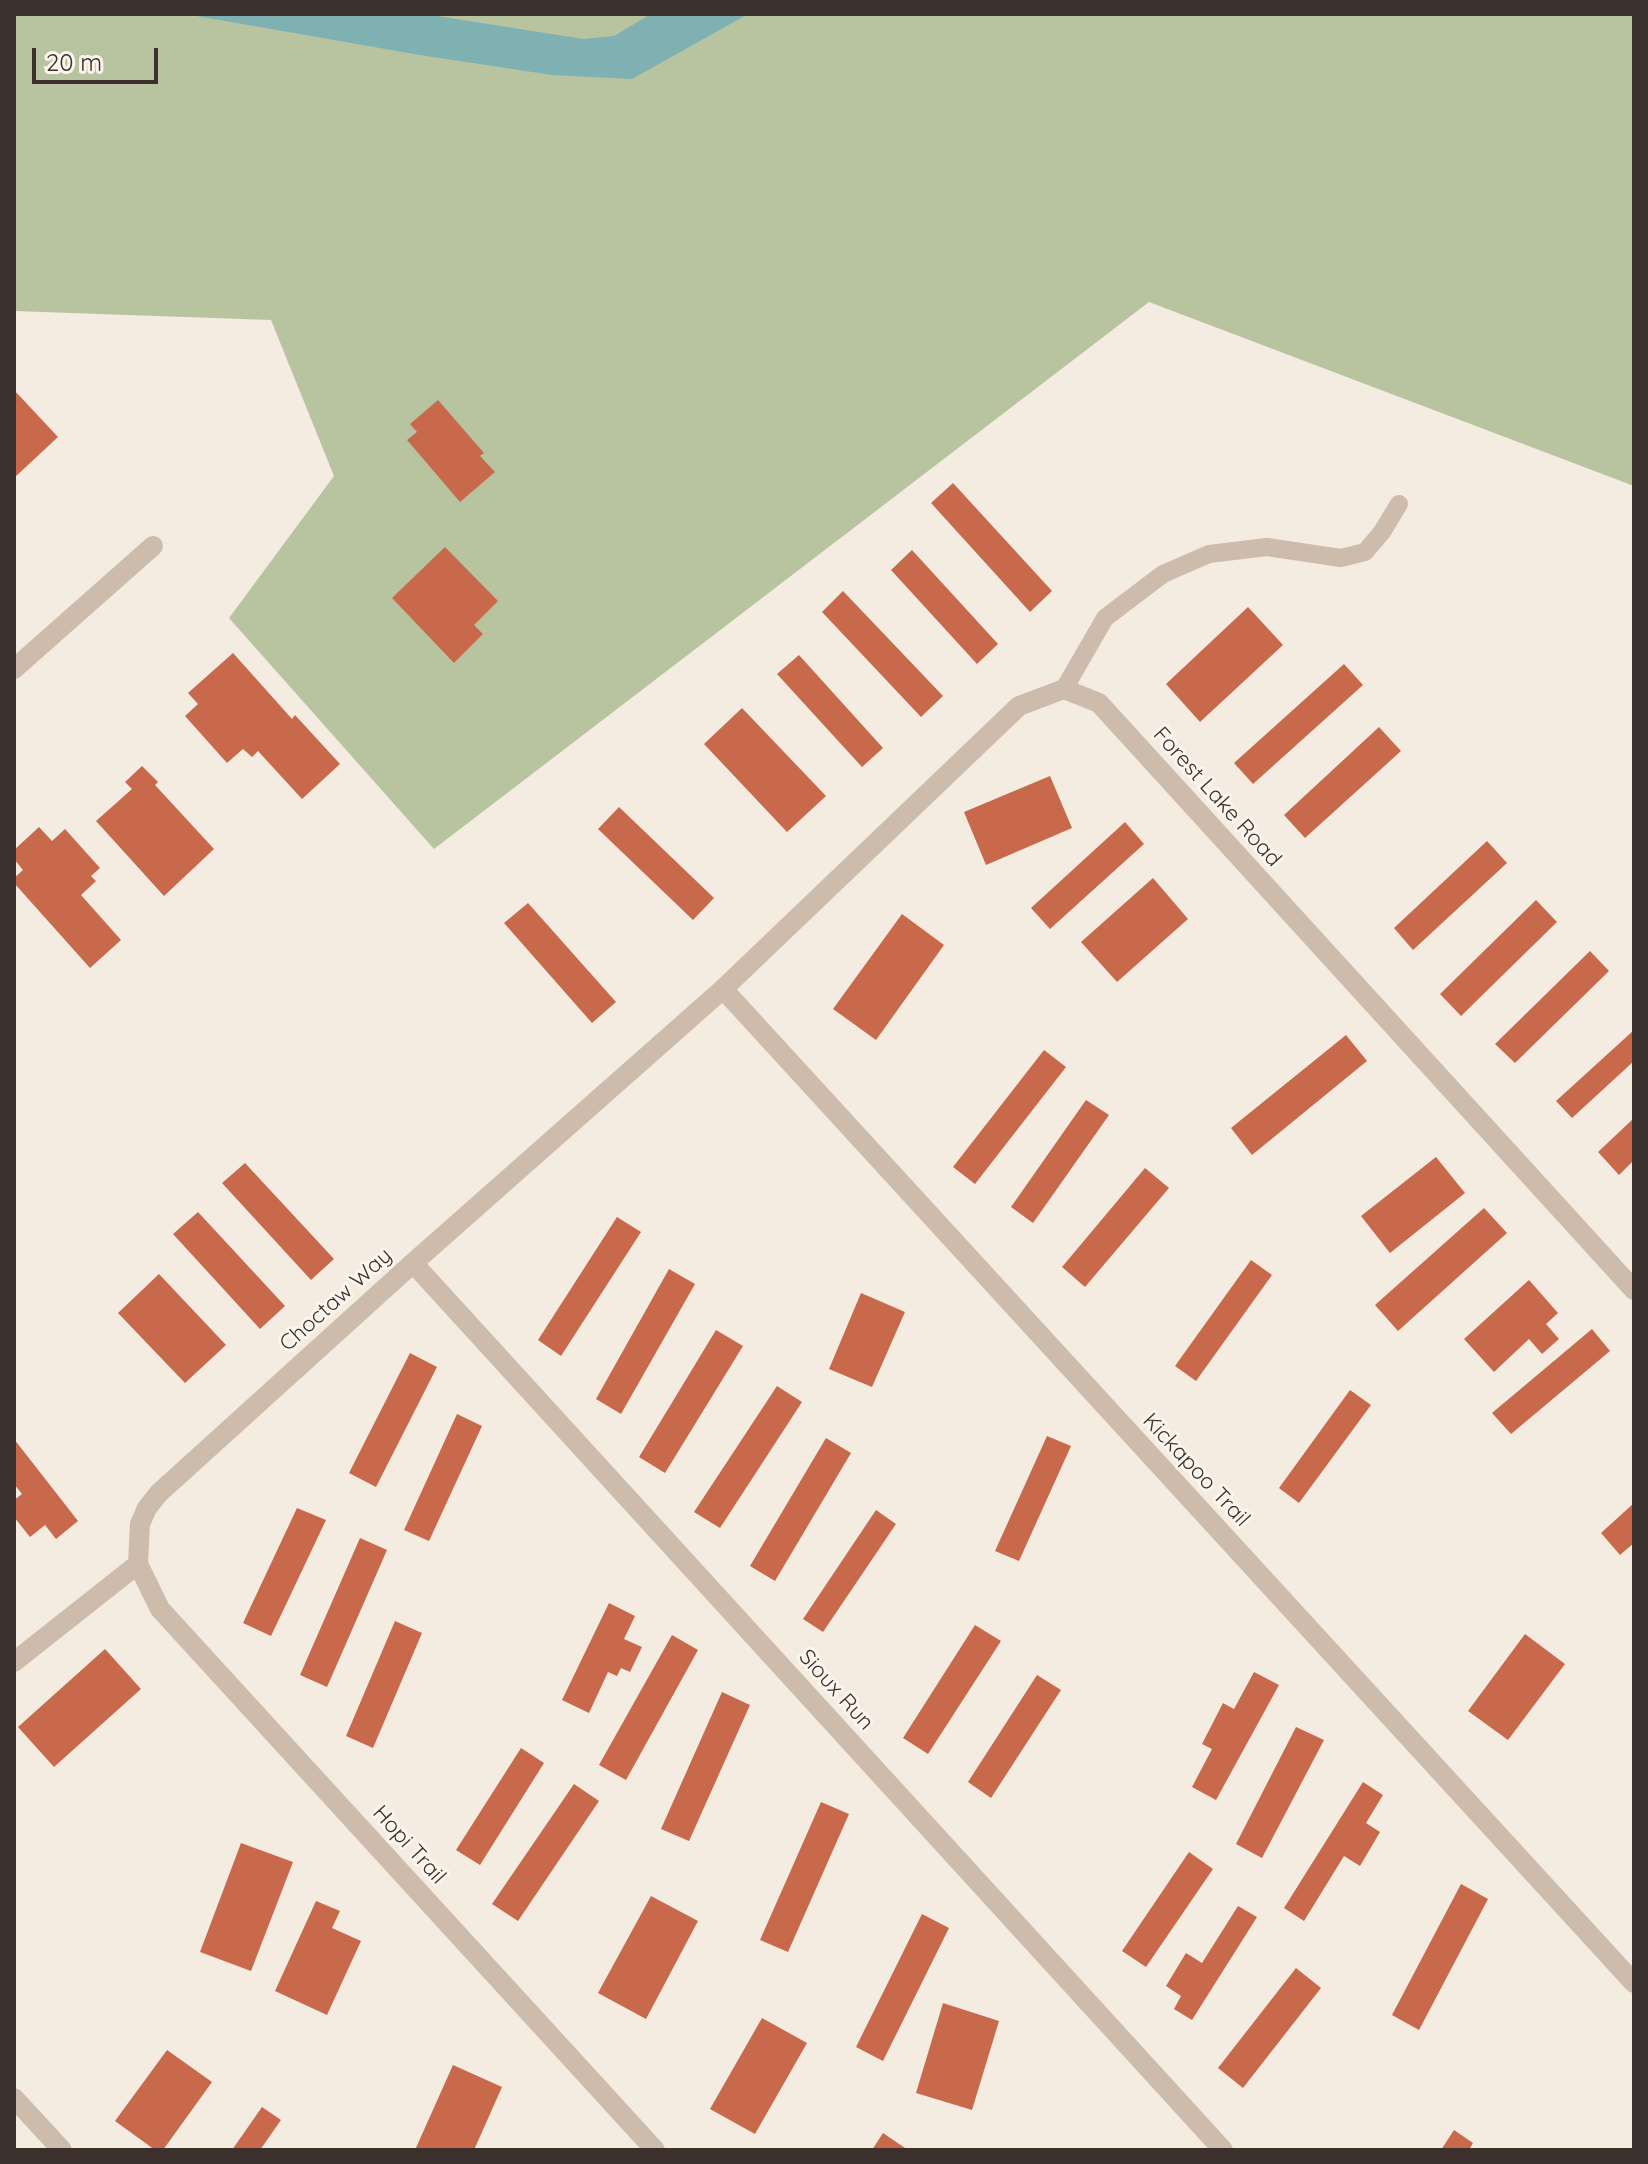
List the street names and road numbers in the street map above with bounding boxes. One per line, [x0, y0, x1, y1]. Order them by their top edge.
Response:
street label: Forest Lake Road [1147, 722, 1287, 872]
street label: Choctaw Way [275, 1243, 397, 1357]
street label: Kickapoo Trail [1137, 1408, 1255, 1532]
street label: Sioux Run [793, 1644, 879, 1736]
street label: Hopi Trail [367, 1800, 451, 1890]

